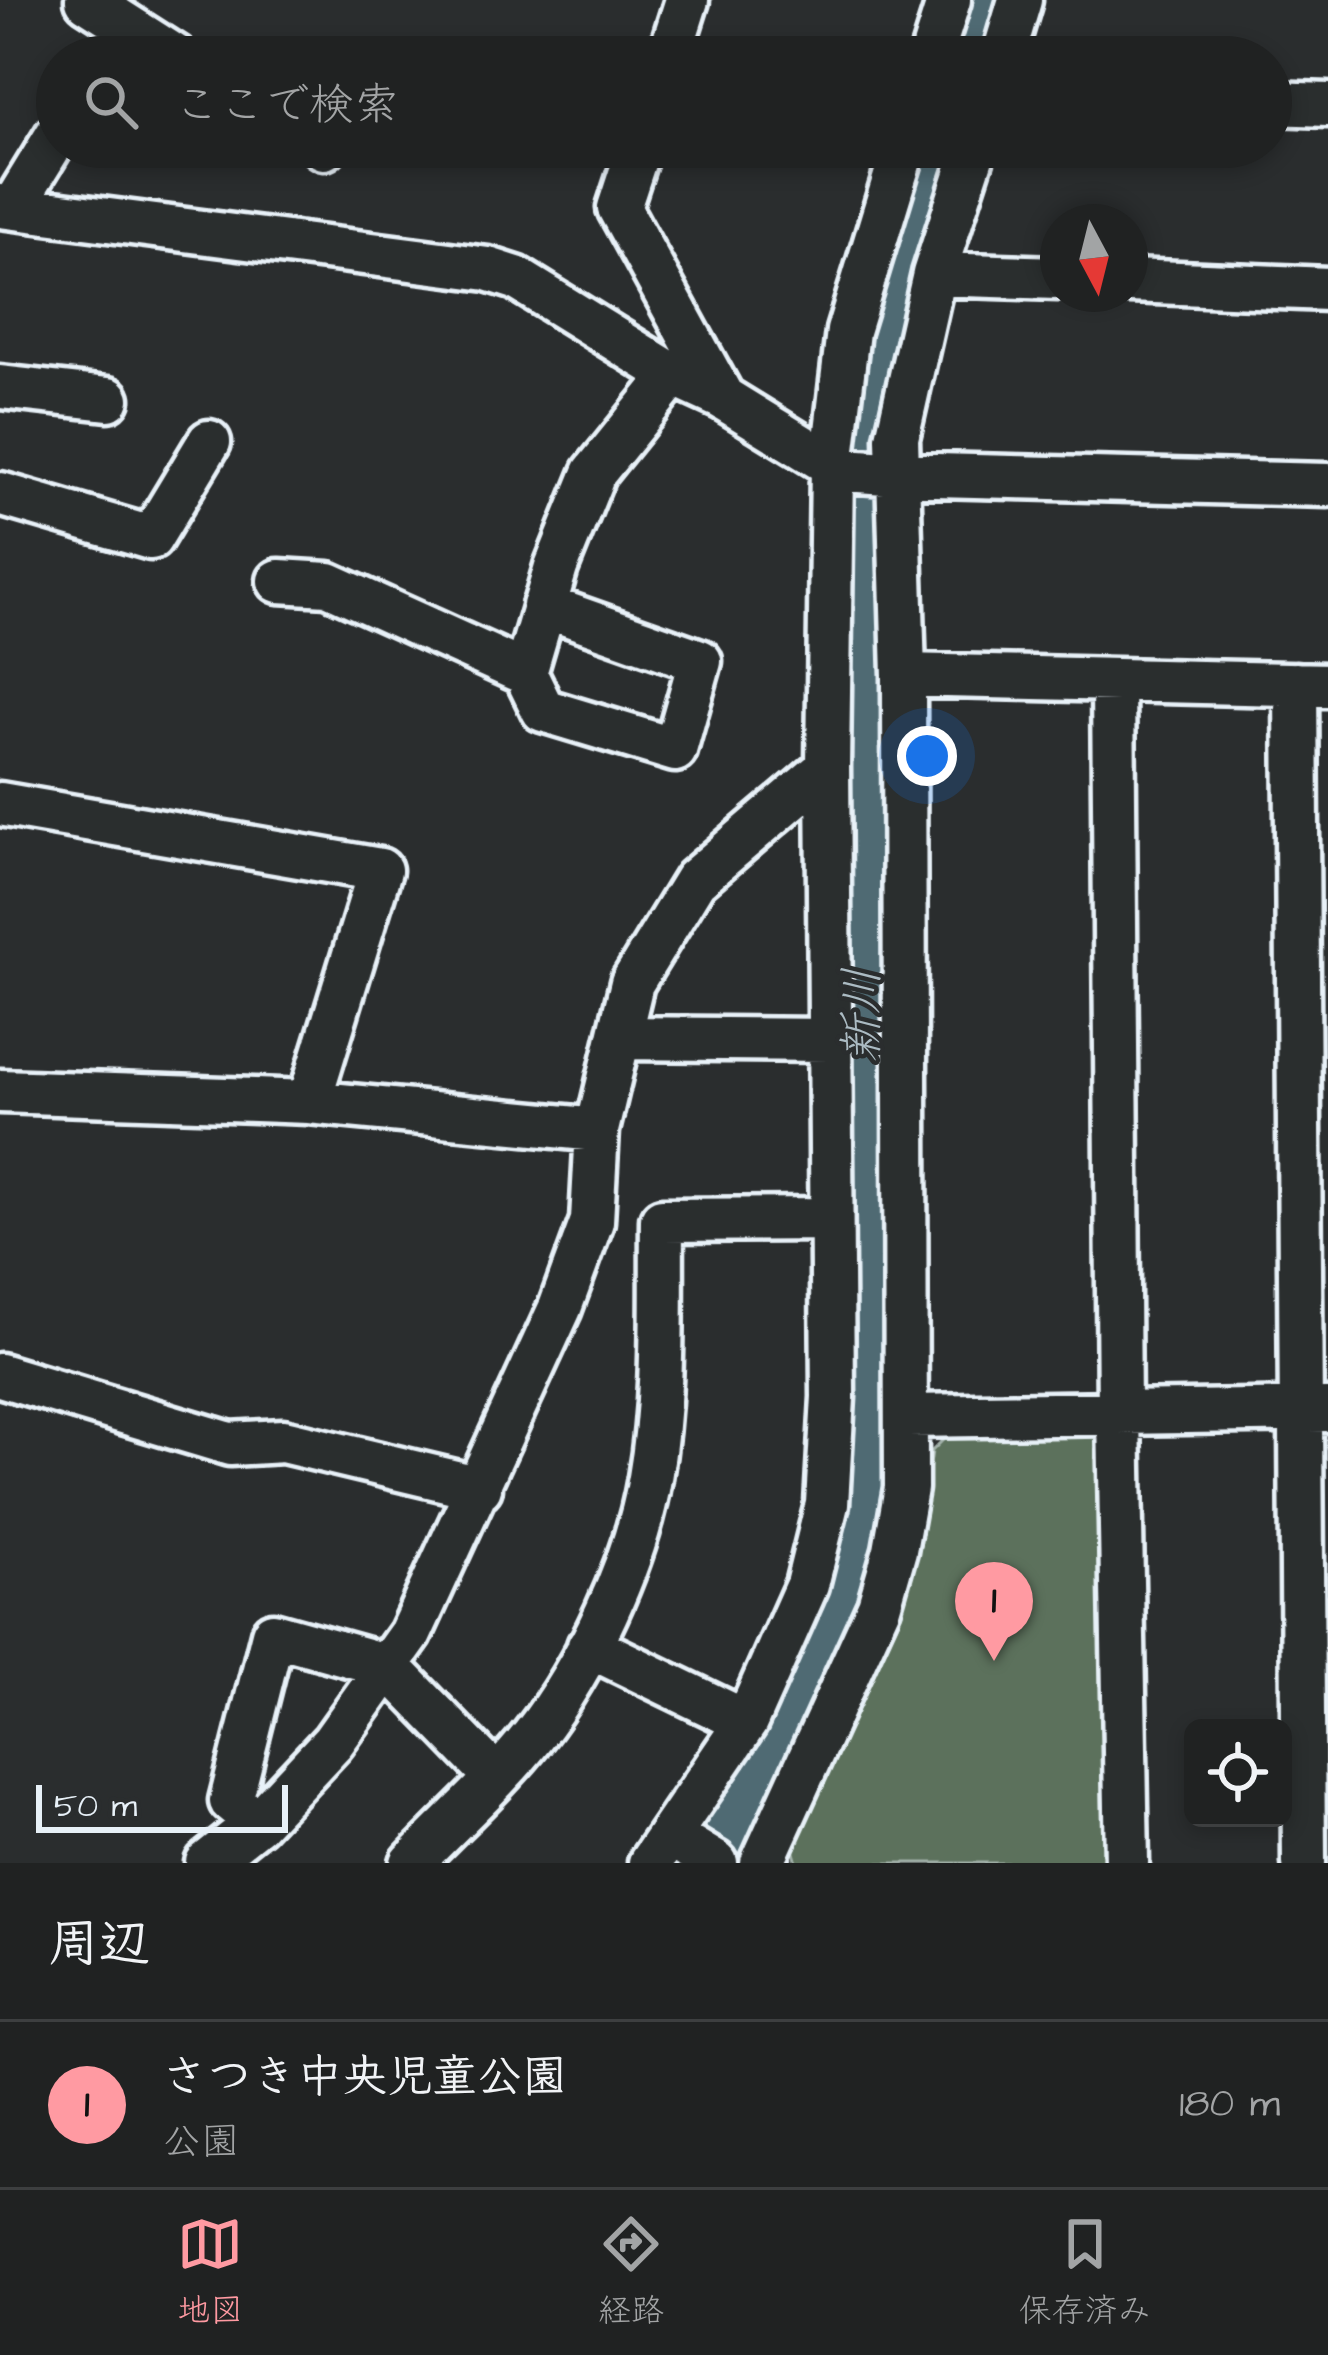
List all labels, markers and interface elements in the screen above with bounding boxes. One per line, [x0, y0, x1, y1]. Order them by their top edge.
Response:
search box [36, 36, 1292, 168]
icon: search [78, 69, 144, 135]
text: ここで検索 [174, 75, 399, 137]
north arrow [1040, 204, 1148, 312]
your location [897, 726, 957, 786]
water label: 新川 [830, 967, 896, 1063]
pin: 1 [955, 1562, 1033, 1661]
map controls [1184, 1719, 1292, 1827]
button: locate [1184, 1719, 1292, 1827]
scale bar [36, 1779, 288, 1832]
text: 50 m [54, 1783, 137, 1829]
text: 周辺 [48, 1910, 150, 1981]
text: さつき中央児童公園 [162, 2047, 567, 2109]
text: 1 [85, 2078, 90, 2132]
text: 180 m [1179, 2078, 1280, 2132]
text: 公園 [162, 2116, 240, 2170]
tab: 地図 [177, 2211, 243, 2334]
tab: 経路 [598, 2211, 664, 2334]
tab: 保存済み [1019, 2211, 1151, 2334]

